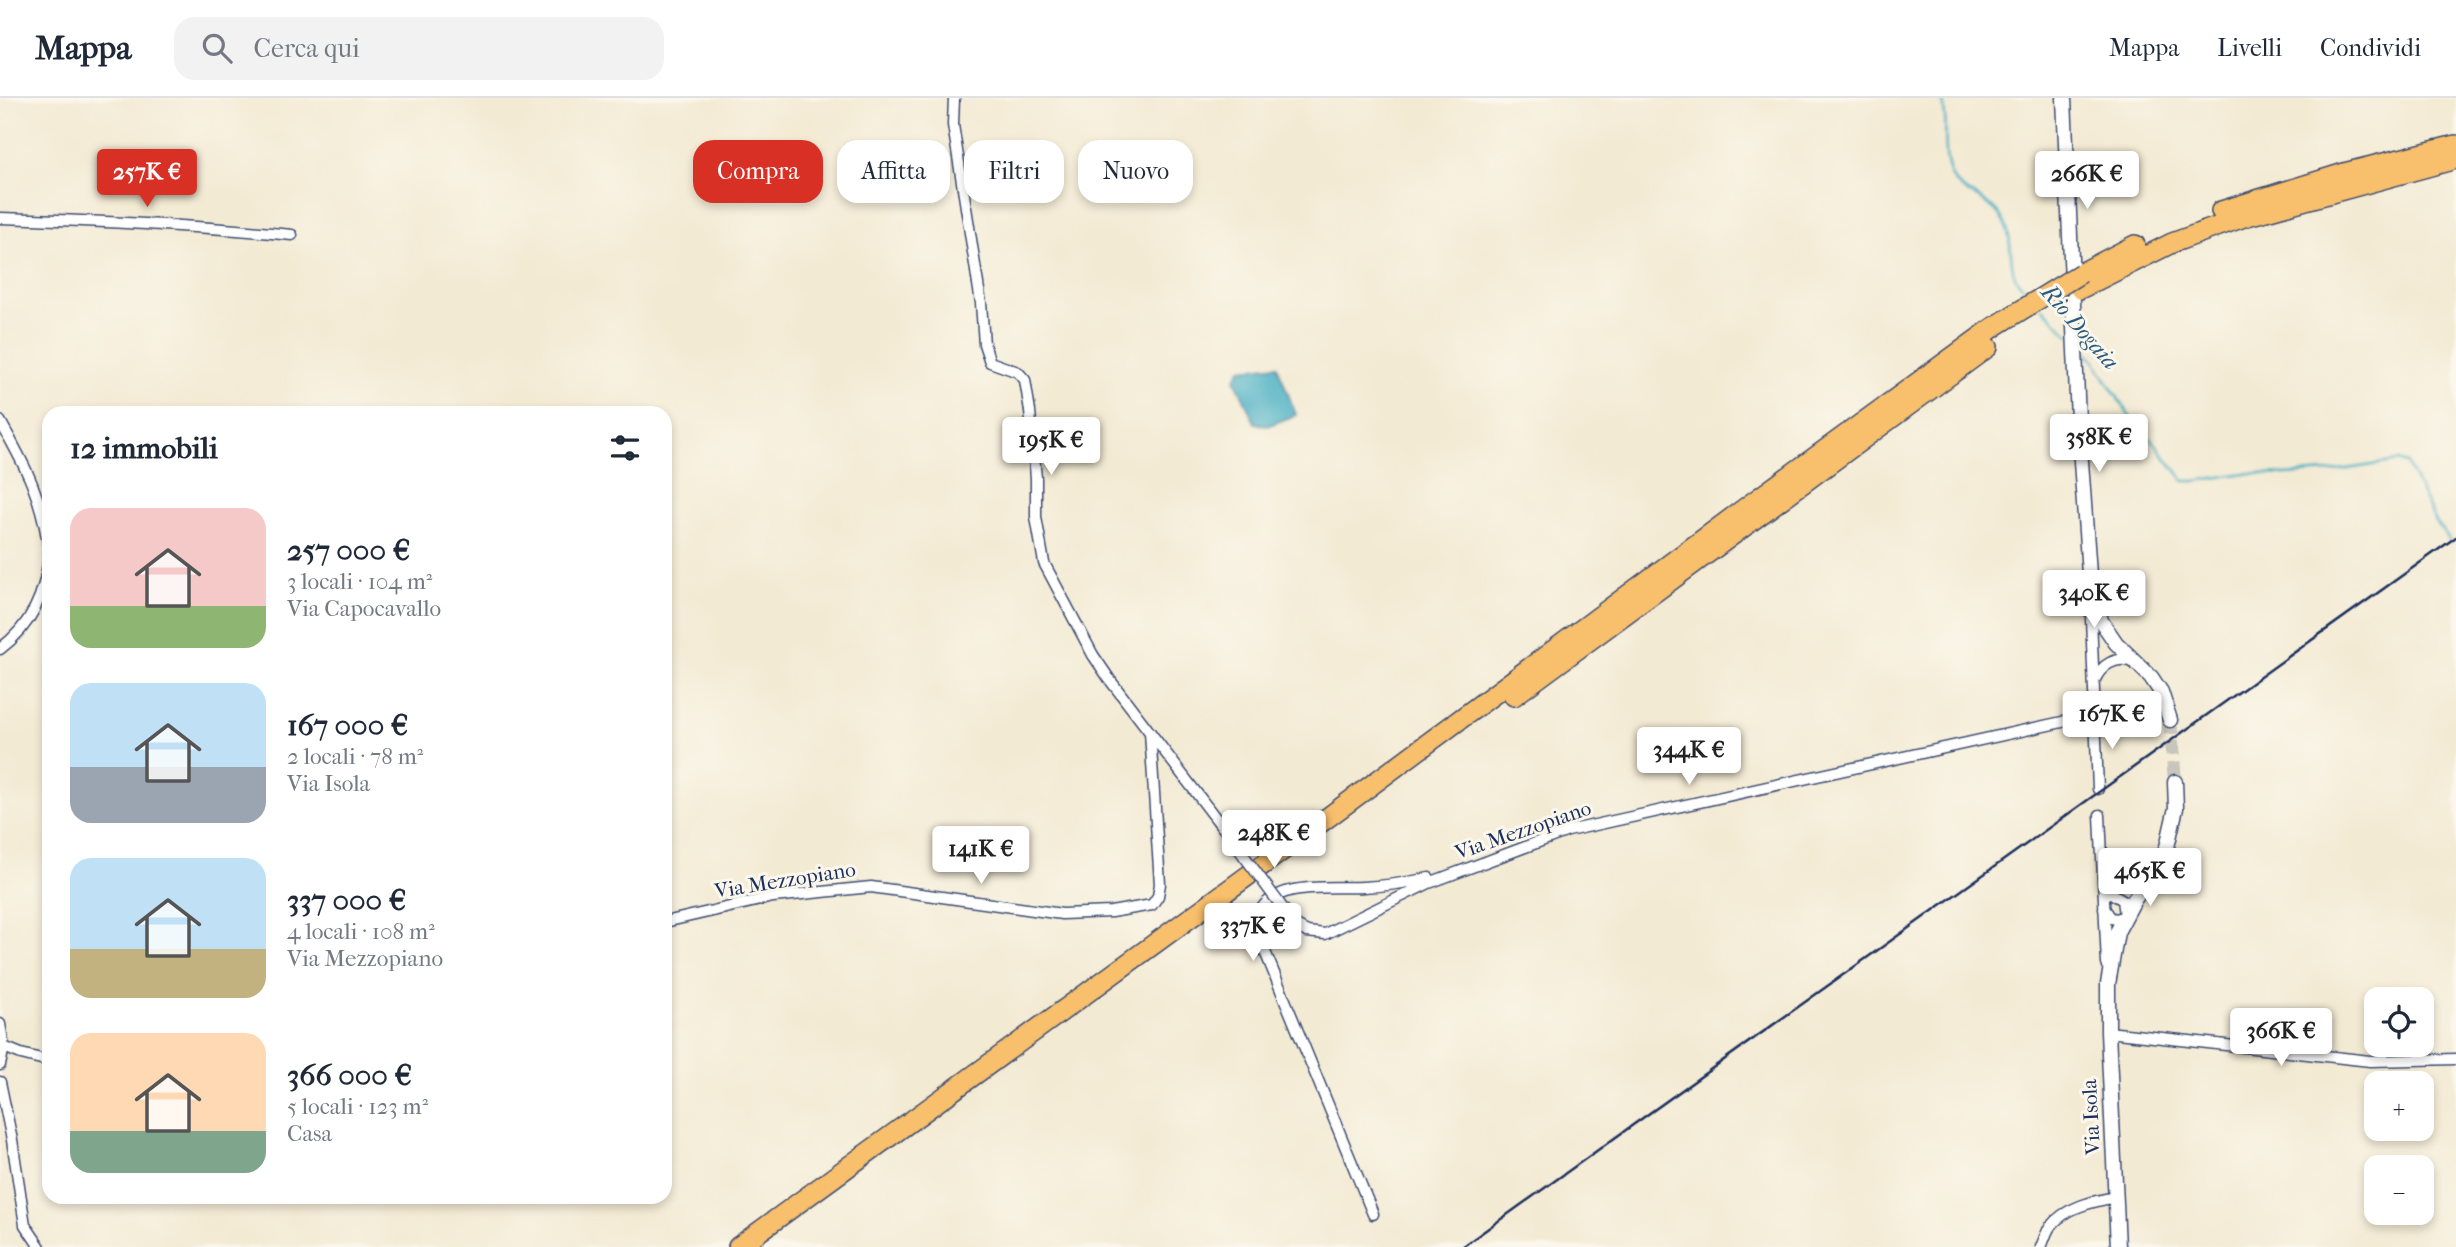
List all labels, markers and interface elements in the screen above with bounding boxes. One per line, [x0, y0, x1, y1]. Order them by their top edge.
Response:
search box [174, 17, 664, 80]
text: Mappa [35, 29, 132, 68]
icon: search [198, 29, 236, 67]
text: Cerca qui [254, 33, 360, 64]
text: Mappa [2109, 34, 2179, 62]
text: Livelli [2217, 34, 2282, 62]
text: Condividi [2320, 34, 2421, 62]
chip: Compra [693, 140, 823, 203]
chip: Affitta [837, 140, 950, 203]
chip: Filtri [964, 140, 1064, 203]
chip: Nuovo [1078, 140, 1193, 203]
pin: 257K € [90, 150, 204, 209]
pin: 266K € [2030, 152, 2144, 211]
text: 257K € [113, 158, 181, 185]
text: 266K € [2051, 160, 2123, 187]
water label: Rio Dogaia [2034, 277, 2124, 375]
pin: 358K € [2042, 414, 2156, 474]
pin: 195K € [994, 418, 1108, 477]
text: 358K € [2066, 423, 2132, 450]
text: 195K € [1018, 426, 1084, 453]
icon: filters [606, 429, 644, 467]
text: 12 immobili [70, 431, 218, 466]
text: 257 000 € [287, 533, 410, 568]
icon: home [126, 536, 210, 620]
text: 3 locali · 104 m² [287, 568, 432, 595]
pin: 340K € [2037, 570, 2151, 630]
text: 340K € [2058, 579, 2130, 606]
text: Via Capocavallo [287, 595, 441, 622]
pin: 167K € [2055, 692, 2169, 751]
text: 167K € [2079, 700, 2145, 727]
text: 167 000 € [287, 708, 408, 743]
icon: home [126, 711, 210, 795]
pin: 344K € [1632, 728, 1746, 787]
text: 344K € [1653, 736, 1725, 763]
text: 2 locali · 78 m² [287, 743, 423, 770]
text: Via Isola [287, 770, 370, 797]
street label: Via Mezzopiano [1451, 795, 1594, 865]
pin: 248K € [1217, 810, 1331, 870]
text: 248K € [1238, 819, 1310, 846]
pin: 141K € [924, 826, 1038, 886]
text: 141K € [948, 835, 1014, 862]
pin: 465K € [2093, 848, 2207, 908]
street label: Via Mezzopiano [712, 857, 857, 903]
text: 465K € [2114, 857, 2186, 884]
text: 337 000 € [287, 883, 406, 918]
icon: home [126, 886, 210, 970]
pin: 337K € [1196, 904, 1310, 963]
text: 337K € [1220, 912, 1286, 939]
text: 4 locali · 108 m² [287, 918, 435, 945]
text: Via Mezzopiano [287, 945, 443, 972]
map controls [2364, 987, 2434, 1225]
button: locate [2364, 987, 2434, 1057]
pin: 366K € [2224, 1009, 2338, 1068]
text: 366K € [2246, 1017, 2316, 1044]
text: 366 000 € [287, 1058, 412, 1093]
icon: home [126, 1061, 210, 1145]
button: + [2364, 1071, 2434, 1141]
street label: Via Isola [2077, 1078, 2105, 1157]
text: 5 locali · 123 m² [287, 1093, 428, 1120]
text: Casa [287, 1120, 332, 1147]
button: − [2364, 1155, 2434, 1225]

